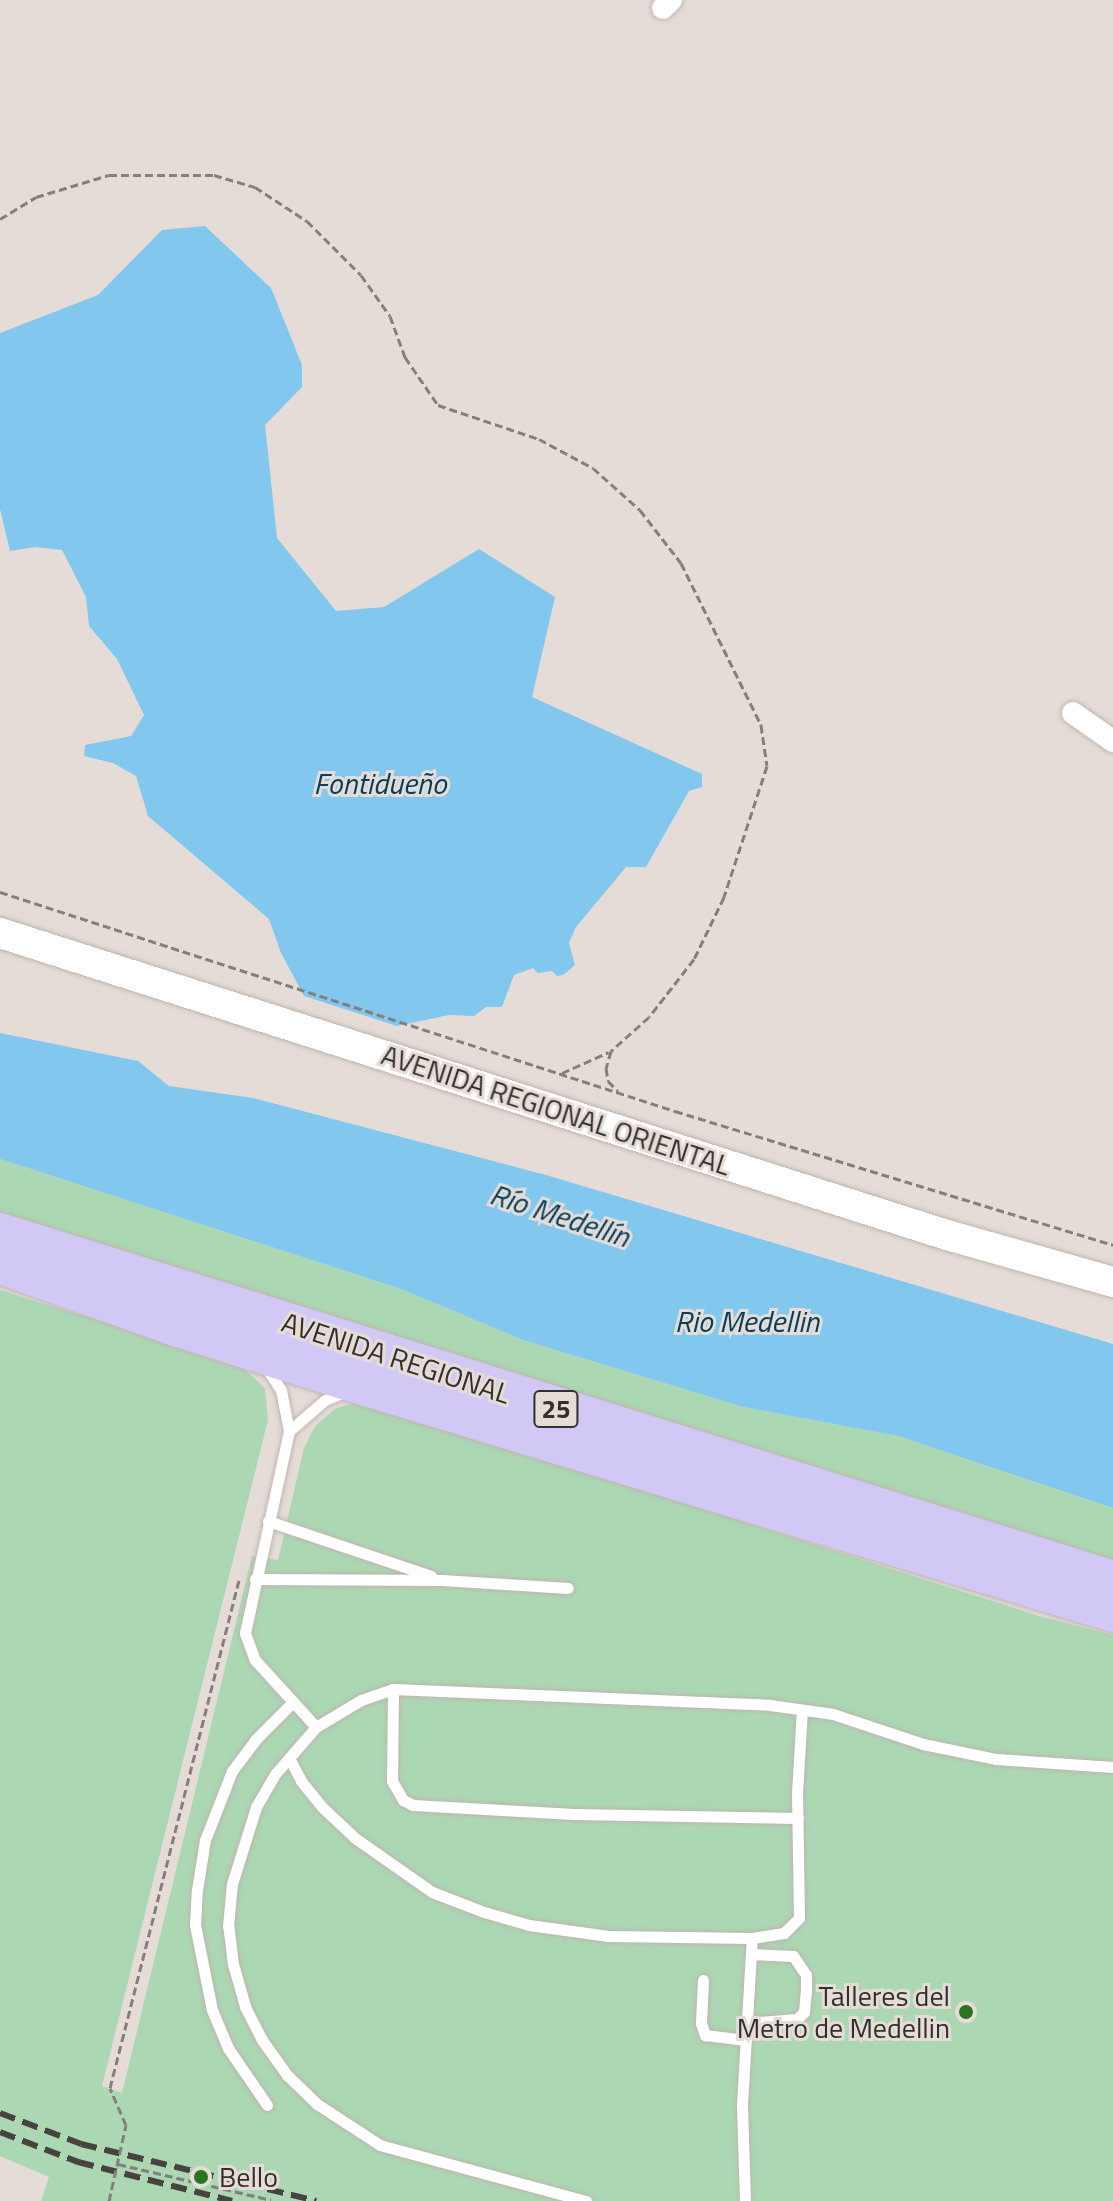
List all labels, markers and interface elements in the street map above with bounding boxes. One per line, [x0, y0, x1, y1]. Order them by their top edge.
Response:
water label: Fontidueño [313, 765, 447, 801]
street label: AVENIDA REGIONAL ORIENTAL [377, 1038, 735, 1182]
water label: Río Medellín [486, 1176, 634, 1254]
water label: Rio Medellin [675, 1303, 819, 1339]
street label: AVENIDA REGIONAL [278, 1305, 514, 1411]
road number: 25 [532, 1387, 580, 1431]
place label: Talleres del Metro de Medellin [737, 1979, 950, 2045]
marker: Talleres del Metro de Medellin [957, 2003, 975, 2021]
place label: Bello [219, 2160, 278, 2194]
marker: Bello [190, 2166, 212, 2188]

